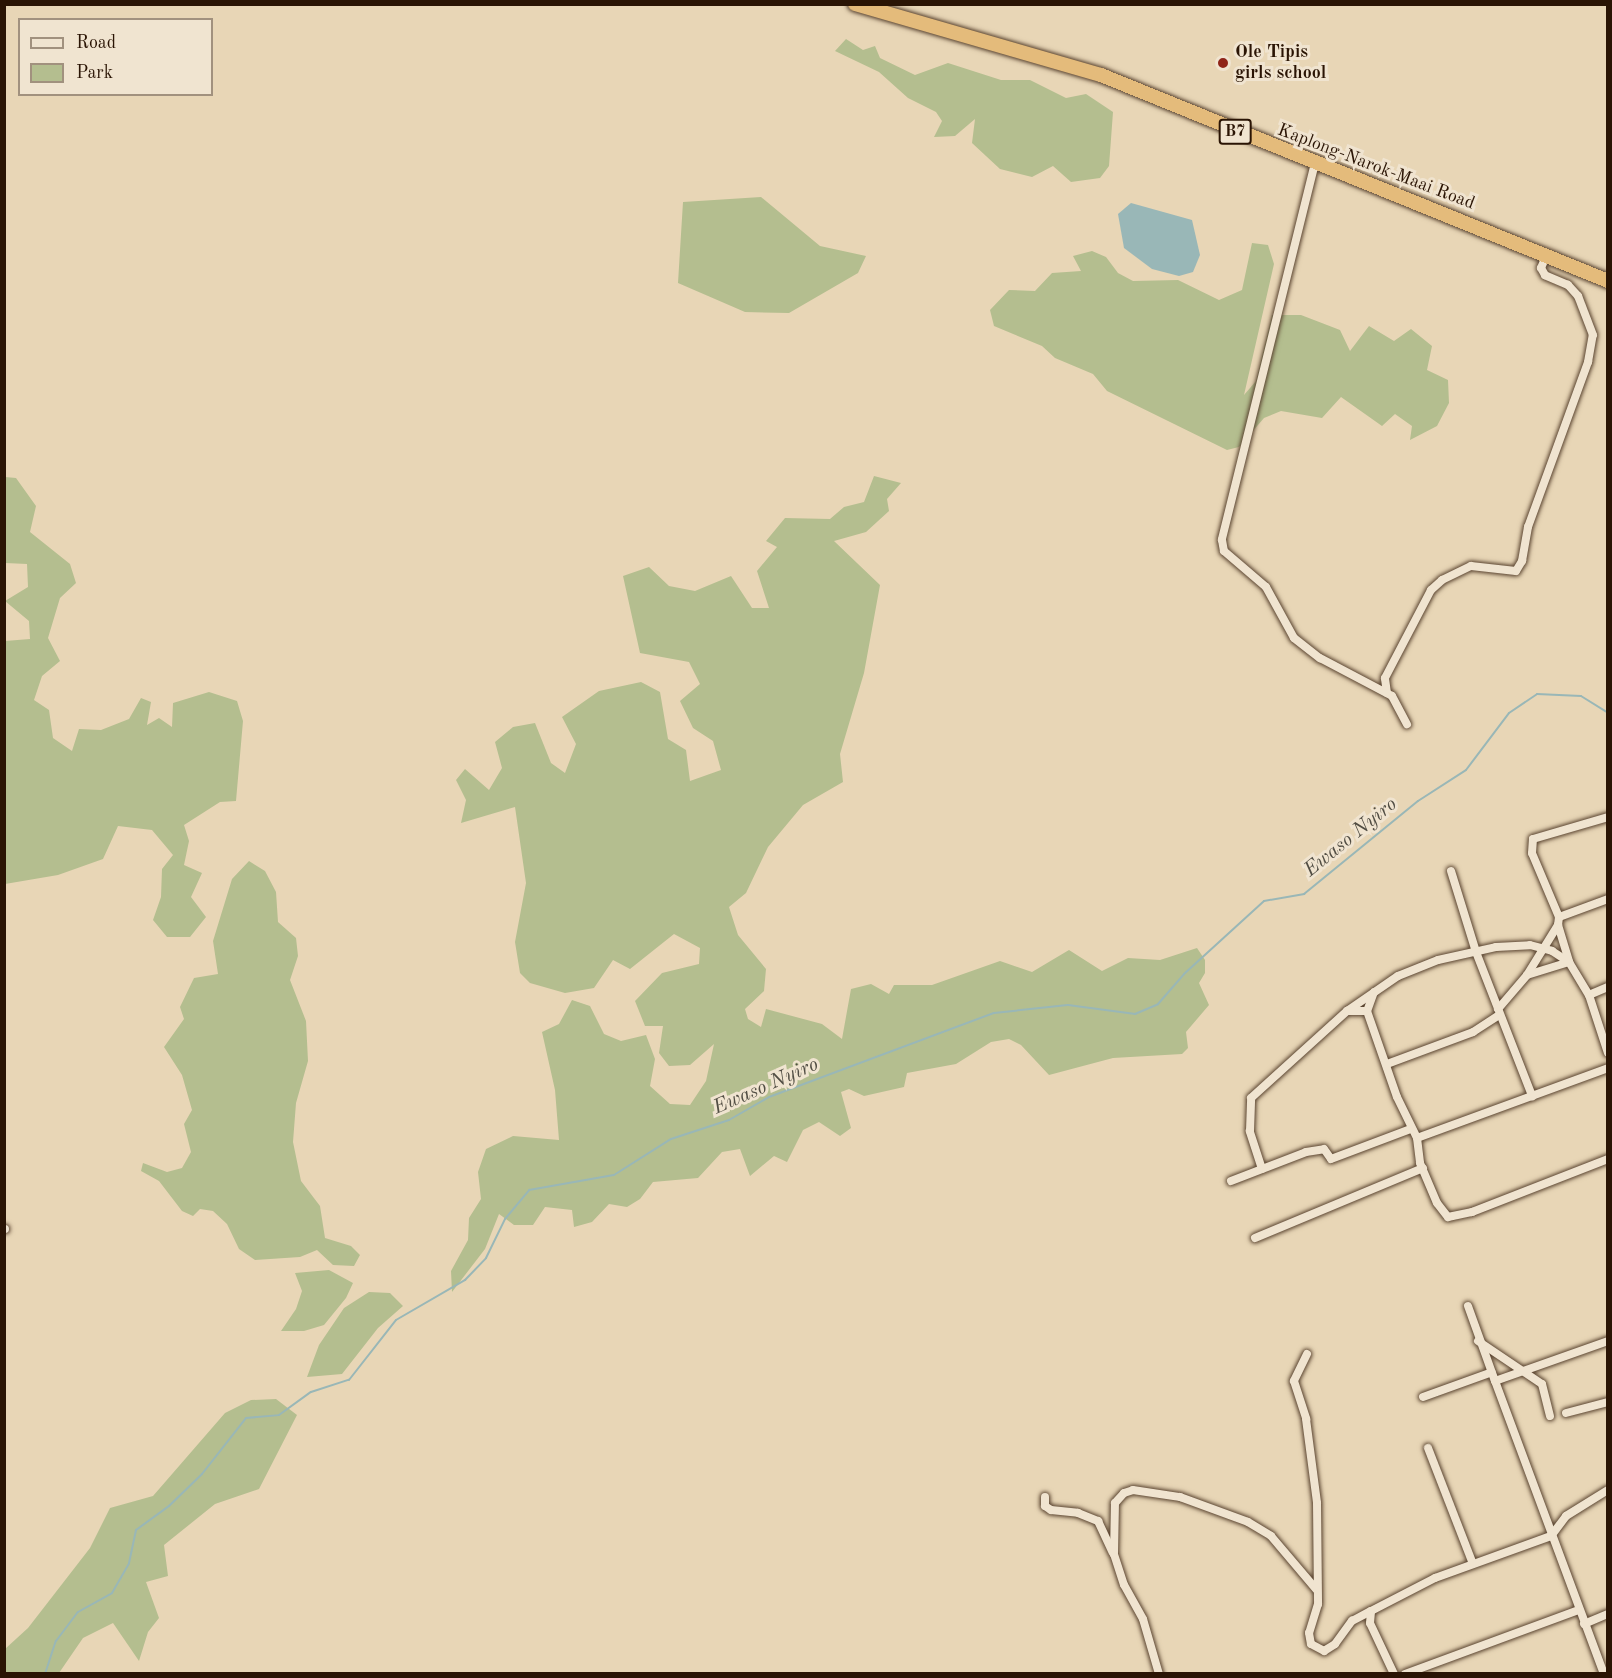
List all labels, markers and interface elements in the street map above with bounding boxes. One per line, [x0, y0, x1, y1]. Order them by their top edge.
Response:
legend [18, 18, 213, 96]
text: Road [76, 34, 116, 52]
place label: Ole Tipis girls school [1235, 42, 1326, 84]
marker: Ole Tipis girls school [1216, 56, 1230, 70]
text: Park [76, 64, 113, 82]
road number: B7 [1218, 119, 1252, 145]
street label: Kaplong-Narok-Maai Road [1274, 119, 1478, 215]
water label: Ewaso Nyiro [1300, 793, 1402, 883]
water label: Ewaso Nyiro [710, 1053, 822, 1121]

